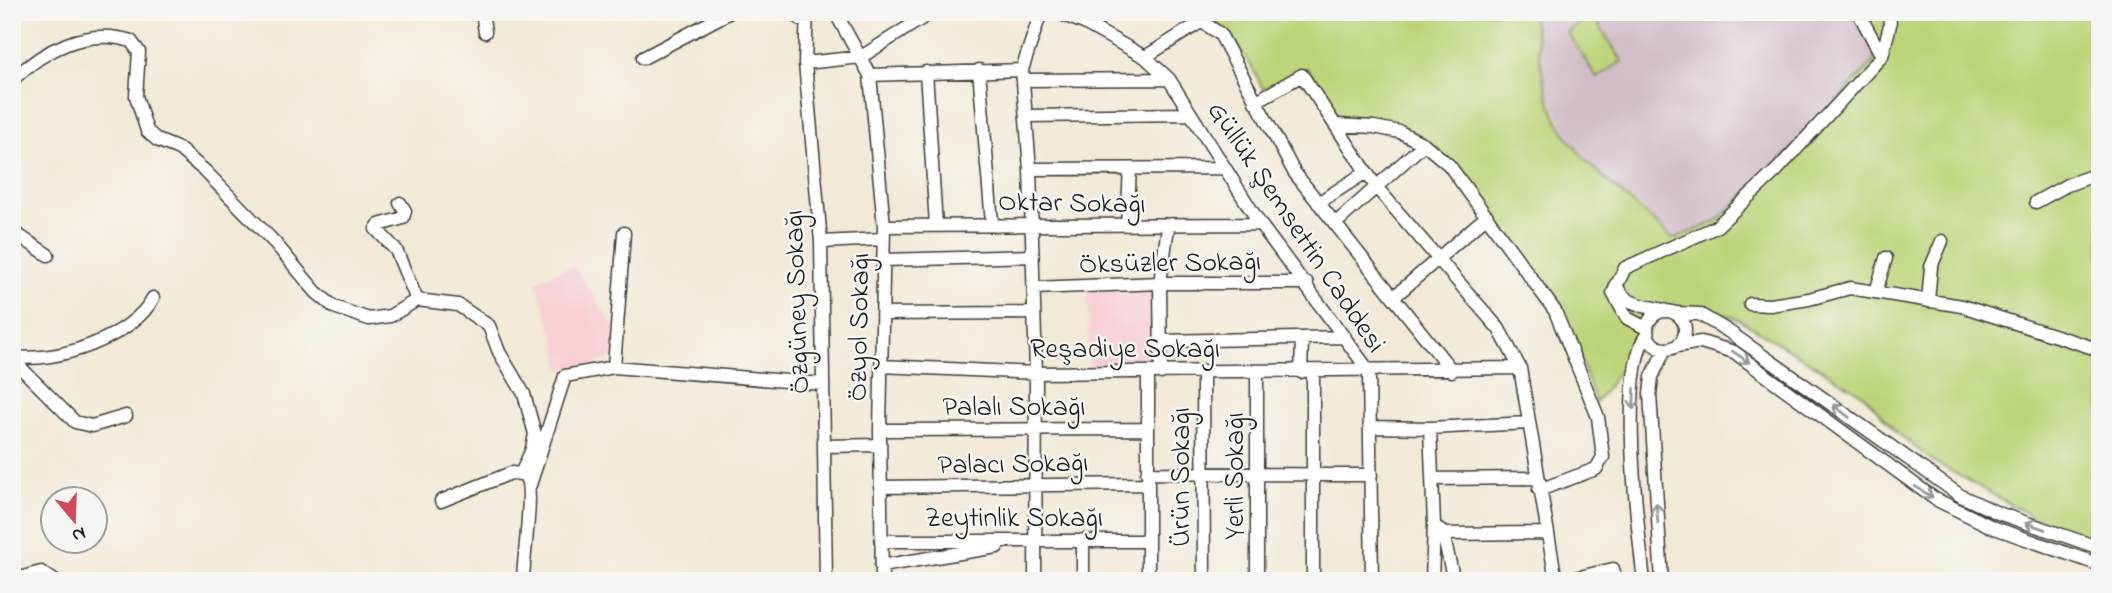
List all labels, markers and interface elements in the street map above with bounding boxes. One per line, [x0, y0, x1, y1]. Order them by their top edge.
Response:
street label: Güllük Şemsettin Caddesi [1195, 94, 1395, 362]
street label: Oktar Sokağı [998, 183, 1146, 226]
street label: Özgüney Sokağı [775, 209, 822, 395]
street label: Öksüzler Sokağı [1079, 242, 1262, 287]
street label: Özyol Sokağı [839, 252, 882, 402]
street label: Reşadiye Sokağı [1030, 330, 1220, 371]
one-way arrow [1731, 351, 1751, 365]
street label: Palalı Sokağı [943, 388, 1085, 429]
one-way arrow [1627, 388, 1640, 411]
one-way arrow [1832, 403, 1851, 418]
street label: Ürün Sokağı [1162, 407, 1203, 547]
street label: Yerli Sokağı [1216, 412, 1257, 540]
street label: Palacı Sokağı [937, 444, 1089, 487]
north arrow [38, 484, 108, 554]
one-way arrow [1914, 486, 1934, 500]
street label: Zeytinlik Sokağı [925, 499, 1103, 540]
one-way arrow [1650, 502, 1663, 525]
text: N [68, 519, 89, 549]
one-way arrow [2025, 519, 2047, 531]

